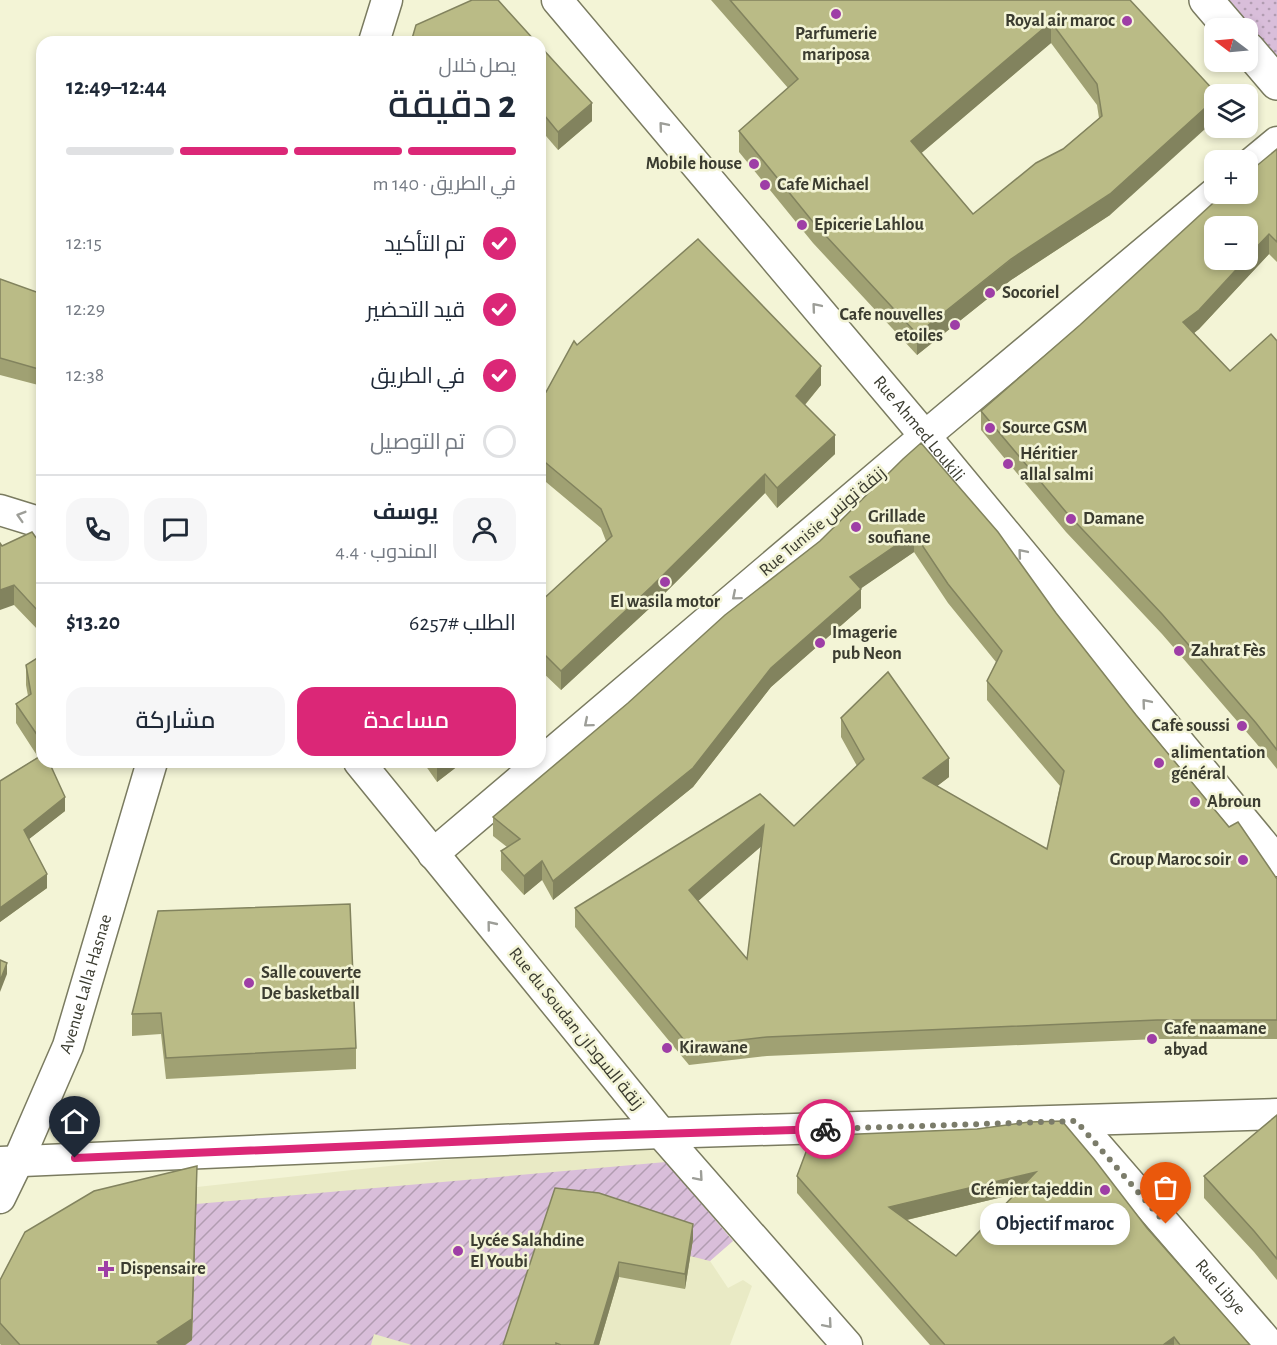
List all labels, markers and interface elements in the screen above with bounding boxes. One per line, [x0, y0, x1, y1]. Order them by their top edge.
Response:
marker: Parfumerie mariposa [829, 7, 843, 21]
place label: Royal air maroc [1005, 12, 1115, 30]
marker: Royal air maroc [1120, 14, 1134, 28]
north arrow [1204, 18, 1258, 72]
map controls [1204, 18, 1258, 270]
place label: Parfumerie mariposa [795, 25, 877, 64]
text: يصل خلال [438, 56, 516, 76]
text: 12:44–12:49 [66, 76, 167, 98]
button: layers [1204, 84, 1258, 138]
text: 2 دقيقة [388, 86, 516, 125]
one-way arrow [659, 121, 670, 132]
button: + [1204, 150, 1258, 204]
place label: Mobile house [646, 155, 742, 173]
marker: Mobile house [747, 157, 761, 171]
text: في الطريق · 140 m [373, 174, 516, 194]
place label: Cafe Michael [777, 176, 869, 194]
marker: Cafe Michael [758, 178, 772, 192]
place label: Epicerie Lahlou [814, 216, 924, 234]
button: − [1204, 216, 1258, 270]
marker: Epicerie Lahlou [795, 218, 809, 232]
icon: check [483, 227, 516, 260]
text: 12:15 [66, 233, 102, 253]
text: تم التأكيد [384, 233, 465, 255]
place label: Socoriel [1002, 284, 1059, 302]
marker: Socoriel [983, 286, 997, 300]
icon: check [483, 293, 516, 326]
text: 12:29 [66, 299, 105, 319]
text: قيد التحضير [366, 299, 465, 321]
one-way arrow [812, 303, 823, 314]
place label: Cafe nouvelles etoiles [839, 306, 943, 345]
marker: Cafe nouvelles etoiles [948, 318, 962, 332]
icon: check [483, 359, 516, 392]
text: 12:38 [66, 365, 104, 385]
text: في الطريق [371, 365, 465, 387]
street label: Rue Ahmed Loukili [870, 373, 968, 485]
place label: Source GSM [1002, 419, 1087, 437]
marker: Source GSM [983, 421, 997, 435]
text: تم التوصيل [370, 431, 465, 453]
place label: Héritier allal salmi [1020, 445, 1094, 484]
marker: Héritier allal salmi [1001, 457, 1015, 471]
street label: Rue Tunisie زنقة تونس [756, 464, 890, 581]
button: phone [66, 498, 129, 561]
button: chat [144, 498, 207, 561]
button: person [453, 498, 516, 561]
text: يوسف [373, 501, 438, 523]
place label: Grillade soufiane [868, 508, 930, 547]
place label: Damane [1083, 510, 1144, 528]
one-way arrow [16, 511, 27, 523]
marker: Damane [1064, 512, 1078, 526]
marker: Grillade soufiane [849, 520, 863, 534]
text: المندوب · 4.4 [335, 542, 438, 562]
one-way arrow [1018, 549, 1029, 560]
marker: El wasila motor [658, 575, 672, 589]
one-way arrow [732, 589, 743, 600]
place label: El wasila motor [610, 593, 721, 611]
text: $13.20 [66, 611, 120, 633]
text: الطلب #6257 [409, 612, 516, 634]
place label: Imagerie pub Neon [832, 624, 902, 663]
marker: Imagerie pub Neon [813, 636, 827, 650]
place label: Zahrat Fès [1191, 642, 1266, 660]
marker: Zahrat Fès [1172, 644, 1186, 658]
button: مشاركة [66, 687, 285, 756]
button: مساعدة [297, 687, 516, 756]
one-way arrow [1142, 699, 1153, 710]
one-way arrow [584, 715, 595, 726]
place label: Cafe soussi [1152, 717, 1230, 735]
marker: Cafe soussi [1235, 719, 1249, 733]
place label: alimentation général [1171, 744, 1265, 783]
marker: alimentation général [1152, 756, 1166, 770]
place label: Abroun [1207, 793, 1261, 811]
marker: Abroun [1188, 795, 1202, 809]
place label: Group Maroc soir [1110, 851, 1232, 869]
marker: Group Maroc soir [1236, 853, 1250, 867]
street label: Avenue Lalla Hasnae [57, 912, 115, 1057]
one-way arrow [488, 921, 499, 932]
street label: Rue du Soudan زنقة السودان [504, 944, 647, 1114]
place label: Salle couverte De basketball [261, 964, 361, 1003]
marker: Salle couverte De basketball [242, 976, 256, 990]
place label: Cafe naamane abyad [1164, 1020, 1267, 1059]
marker: Cafe naamane abyad [1145, 1032, 1159, 1046]
place label: Kirawane [679, 1039, 748, 1057]
marker: Kirawane [660, 1041, 674, 1055]
pin [49, 1096, 100, 1158]
courier [795, 1099, 855, 1159]
icon: home [58, 1105, 91, 1138]
icon: bike [809, 1113, 842, 1146]
pin [1140, 1162, 1191, 1224]
one-way arrow [692, 1170, 703, 1181]
icon: bag [1149, 1171, 1182, 1204]
place label: Crémier tajeddin [971, 1181, 1093, 1199]
marker: Crémier tajeddin [1098, 1183, 1112, 1197]
callout: Objectif maroc [980, 1203, 1130, 1245]
text: Objectif maroc [996, 1214, 1114, 1234]
place label: Lycée Salahdine El Youbi [470, 1232, 584, 1271]
marker: Lycée Salahdine El Youbi [451, 1244, 465, 1258]
street label: Rue Libye [1191, 1256, 1249, 1318]
marker: Dispensaire [97, 1260, 115, 1278]
place label: Dispensaire [120, 1260, 206, 1278]
one-way arrow [821, 1317, 832, 1327]

